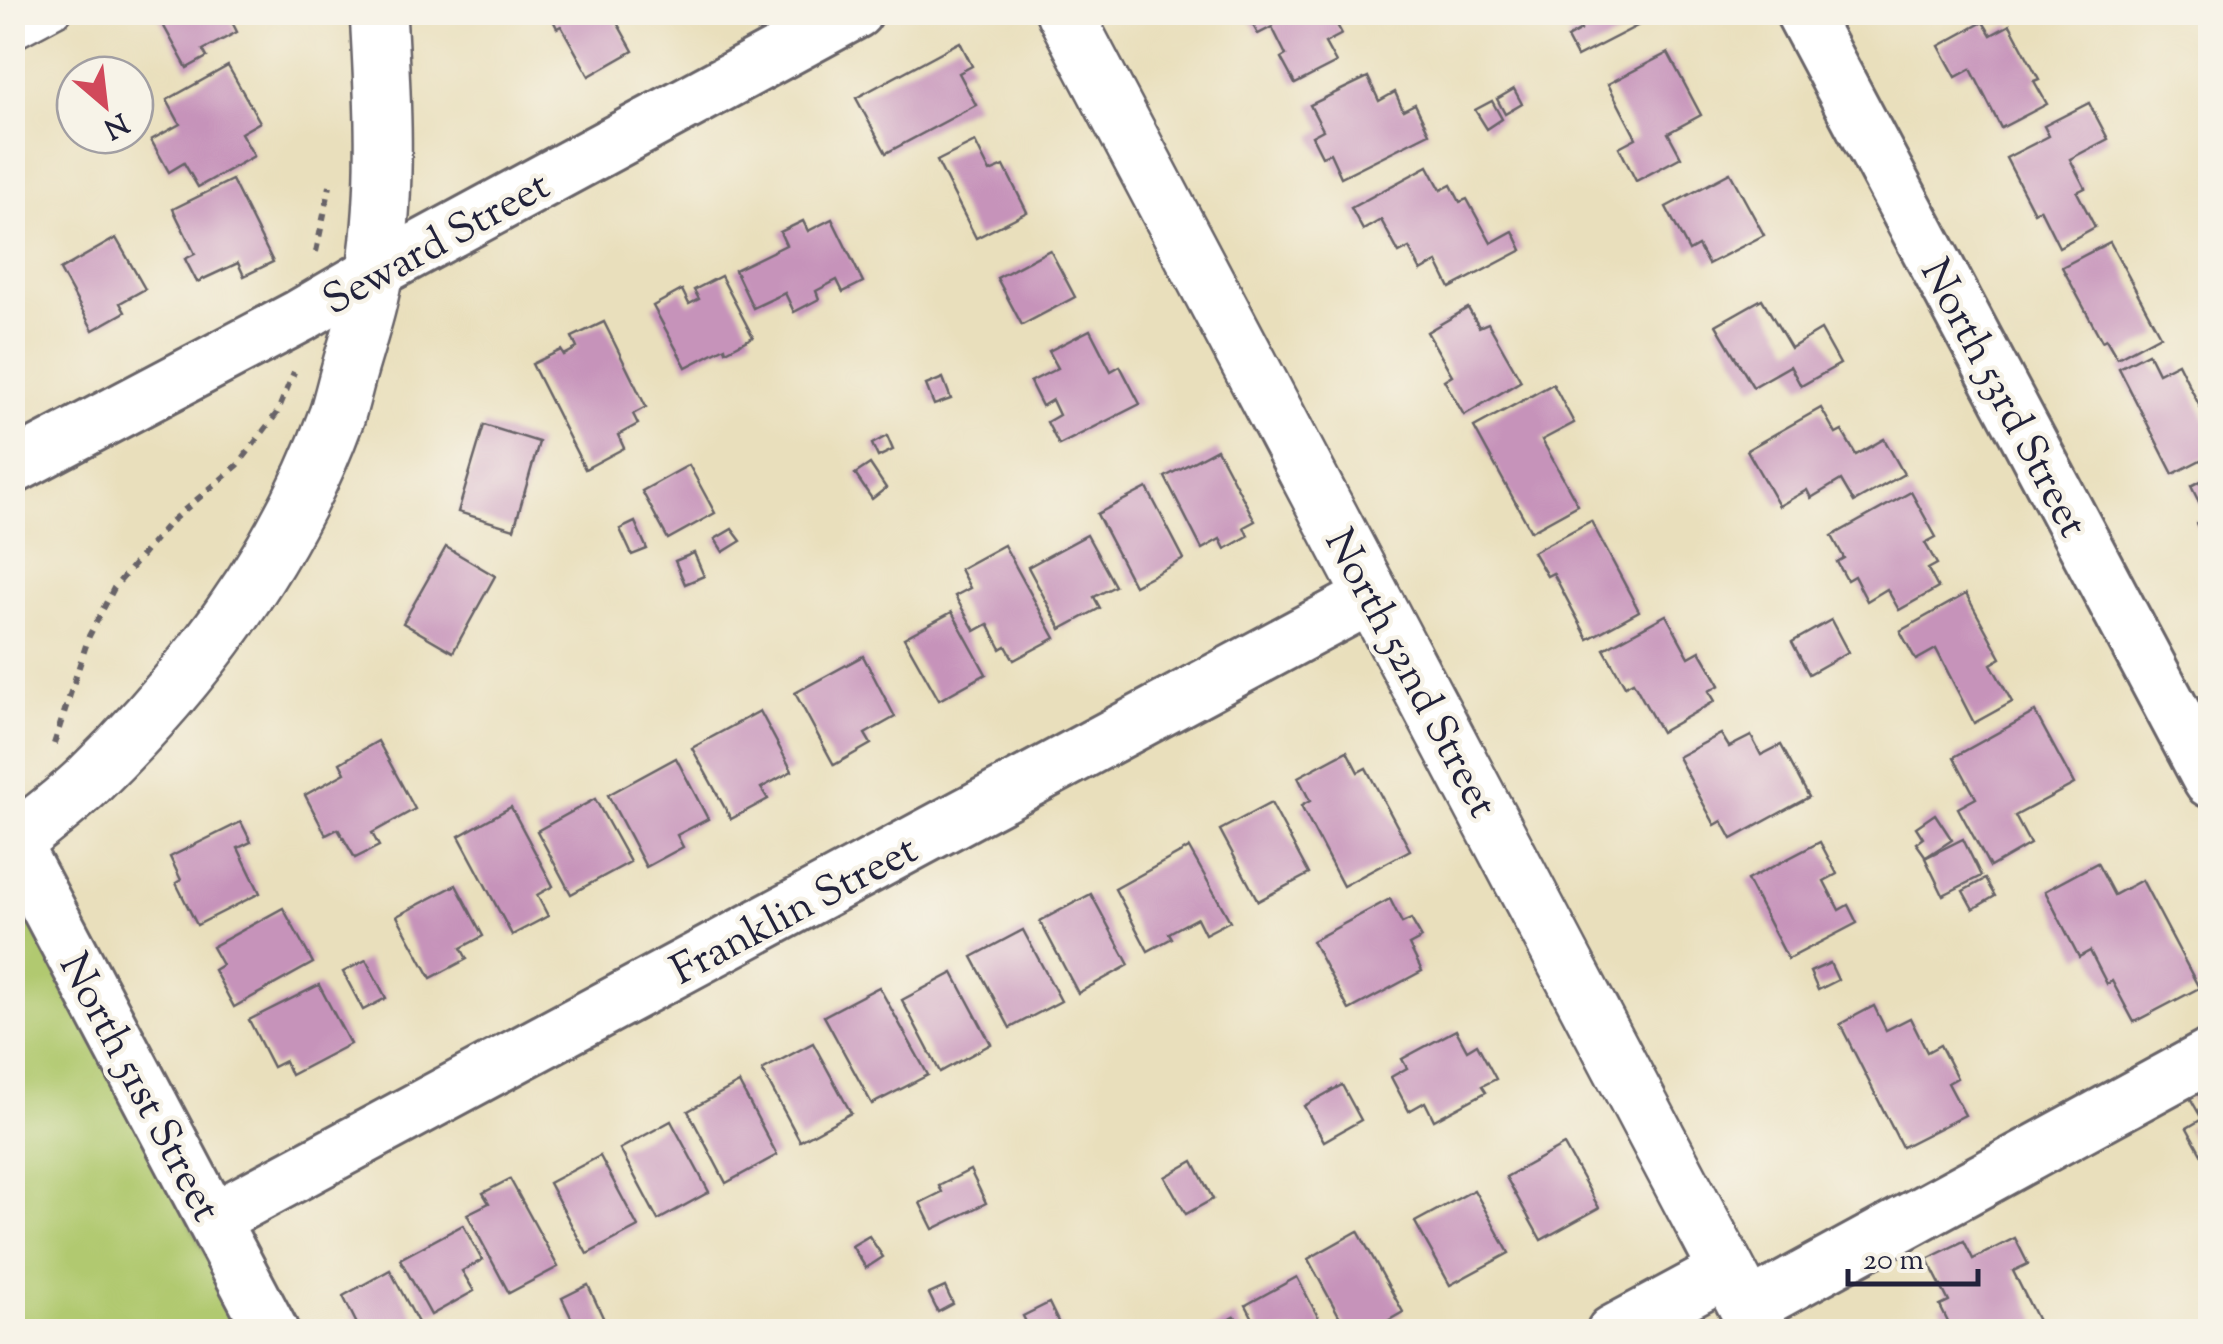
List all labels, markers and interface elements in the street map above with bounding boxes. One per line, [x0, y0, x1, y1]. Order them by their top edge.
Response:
north arrow [55, 55, 155, 155]
text: N [96, 102, 135, 147]
street label: Seward Street [313, 158, 562, 332]
street label: North 53rd Street [1903, 250, 2100, 549]
street label: North 52nd Street [1307, 519, 1510, 829]
street label: Franklin Street [661, 822, 929, 1003]
street label: North 51st Street [41, 943, 234, 1233]
scale bar [1848, 1224, 1978, 1286]
text: 20 m [1863, 1240, 1924, 1283]

